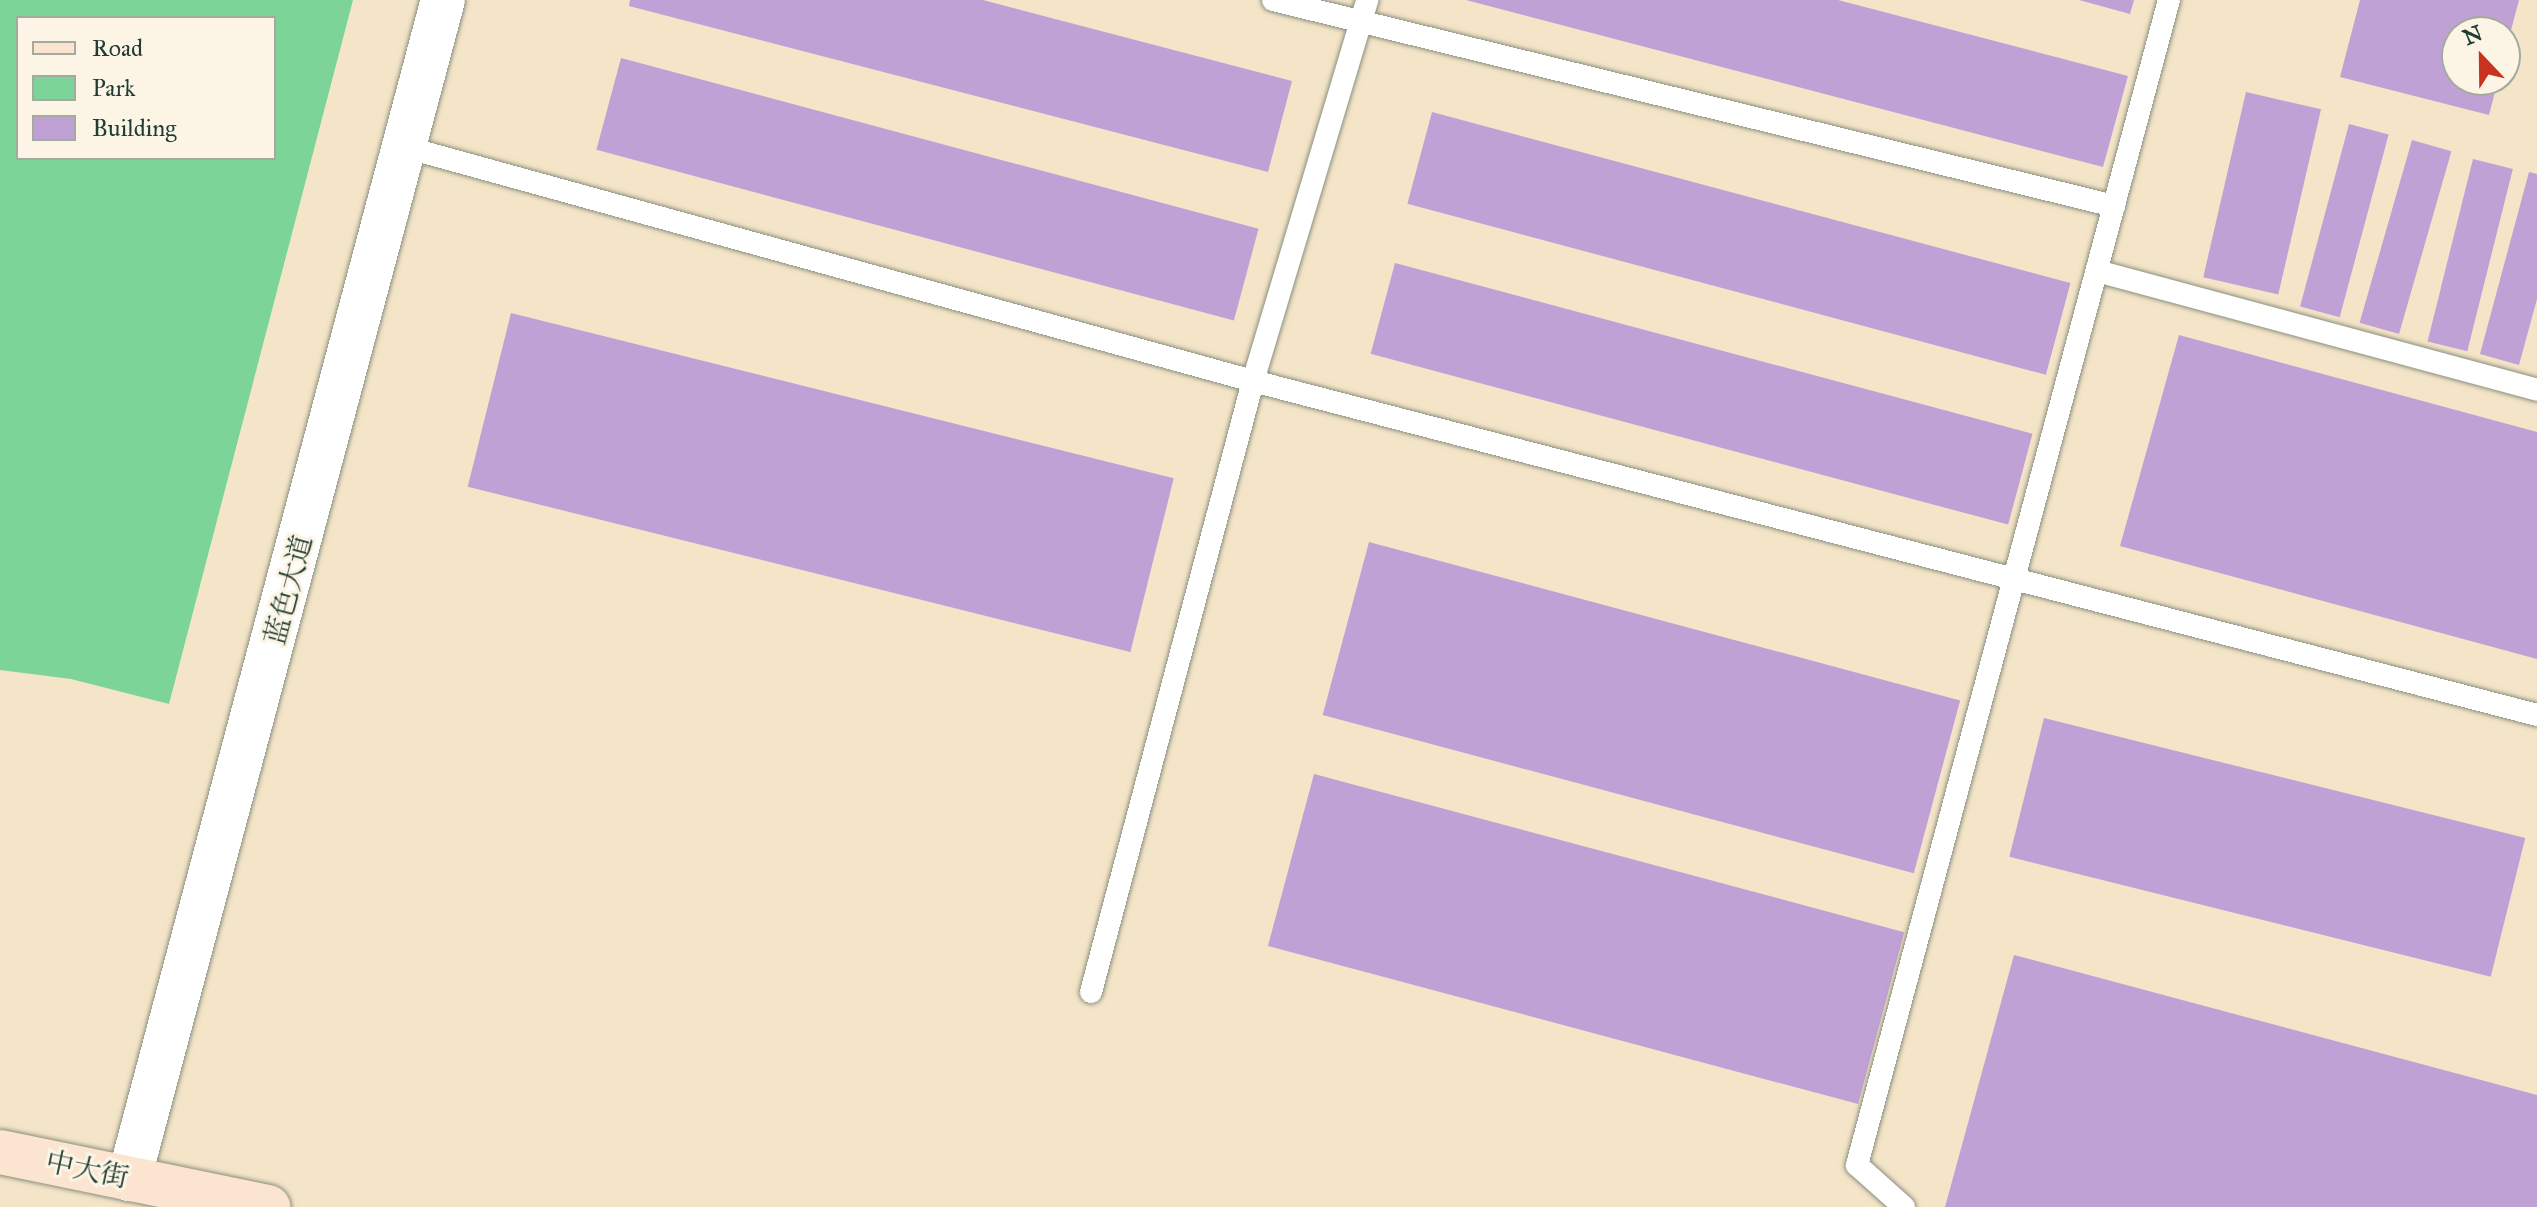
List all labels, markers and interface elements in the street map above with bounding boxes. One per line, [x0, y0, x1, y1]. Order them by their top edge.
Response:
legend [16, 16, 276, 160]
north arrow [2441, 16, 2521, 96]
text: N [2459, 19, 2486, 51]
text: Road [92, 33, 143, 63]
text: Park [92, 73, 135, 103]
text: Building [92, 113, 177, 143]
street label: 蓝色大道 [258, 532, 320, 648]
street label: 中大街 [42, 1145, 132, 1195]

